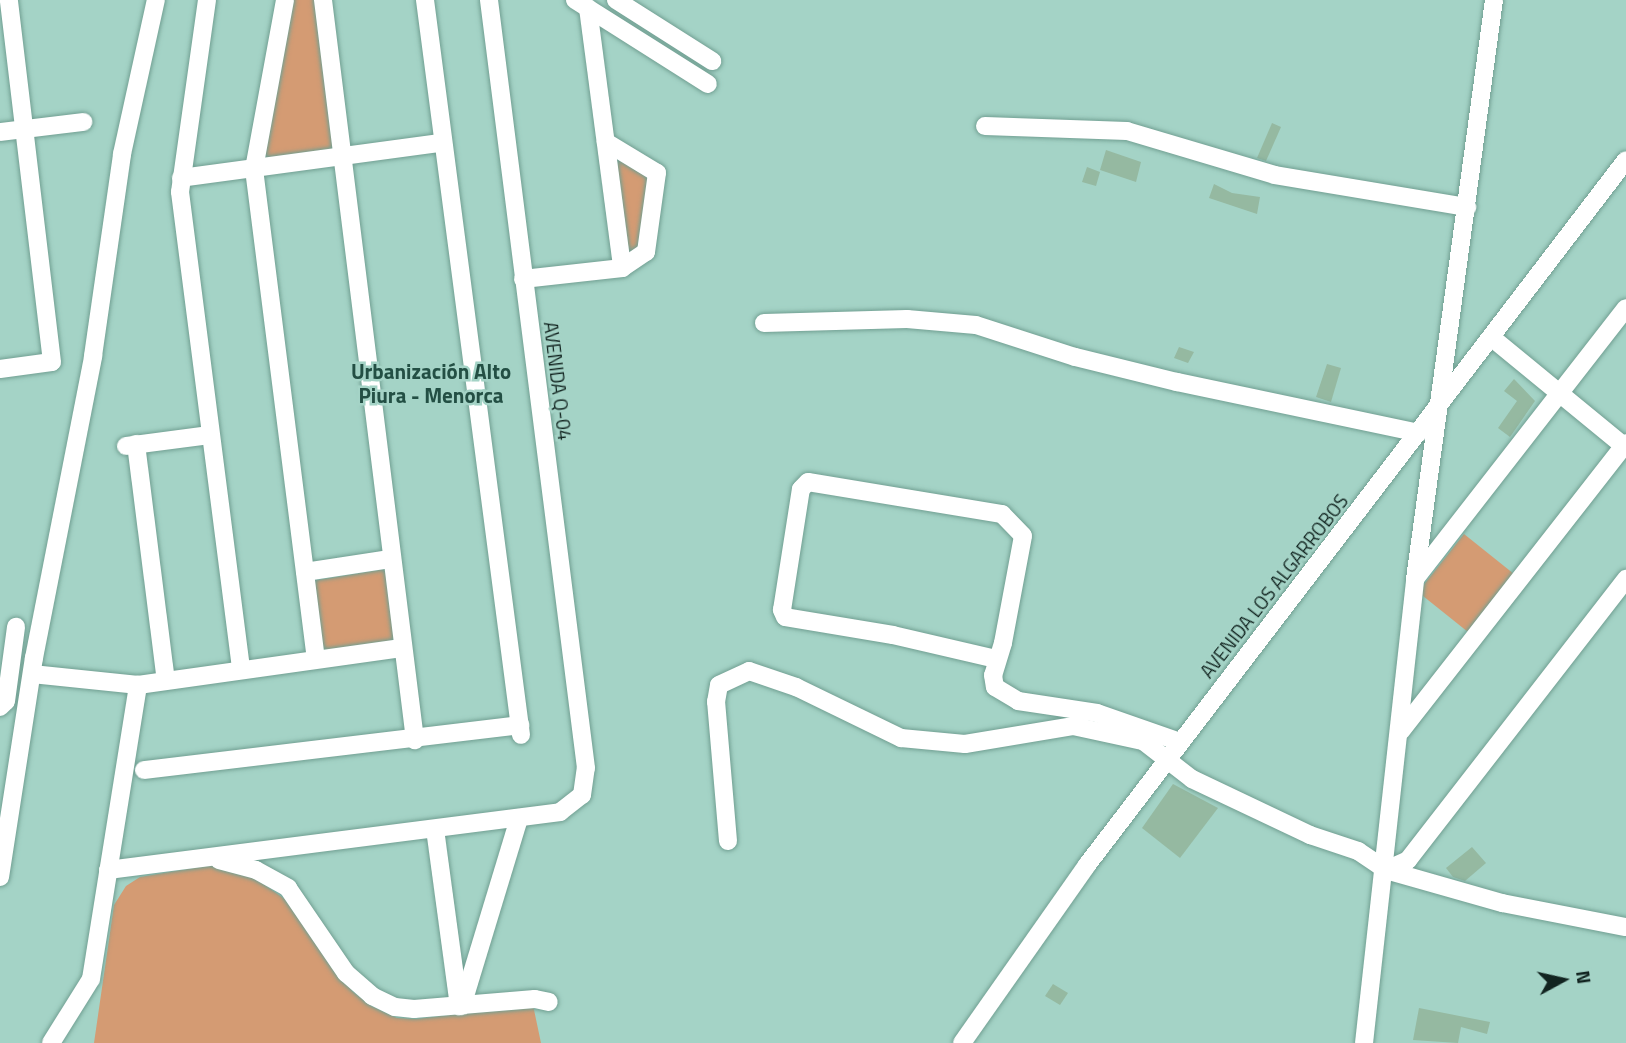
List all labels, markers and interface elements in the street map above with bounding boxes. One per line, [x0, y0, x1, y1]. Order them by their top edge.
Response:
street label: AVENIDA Q-04 [539, 320, 577, 442]
district label: Urbanización Alto Piura - Menorca [351, 358, 511, 408]
street label: AVENIDA LOS ALGARROBOS [1195, 490, 1353, 682]
north arrow [1528, 945, 1598, 1015]
text: N [1569, 968, 1600, 986]

